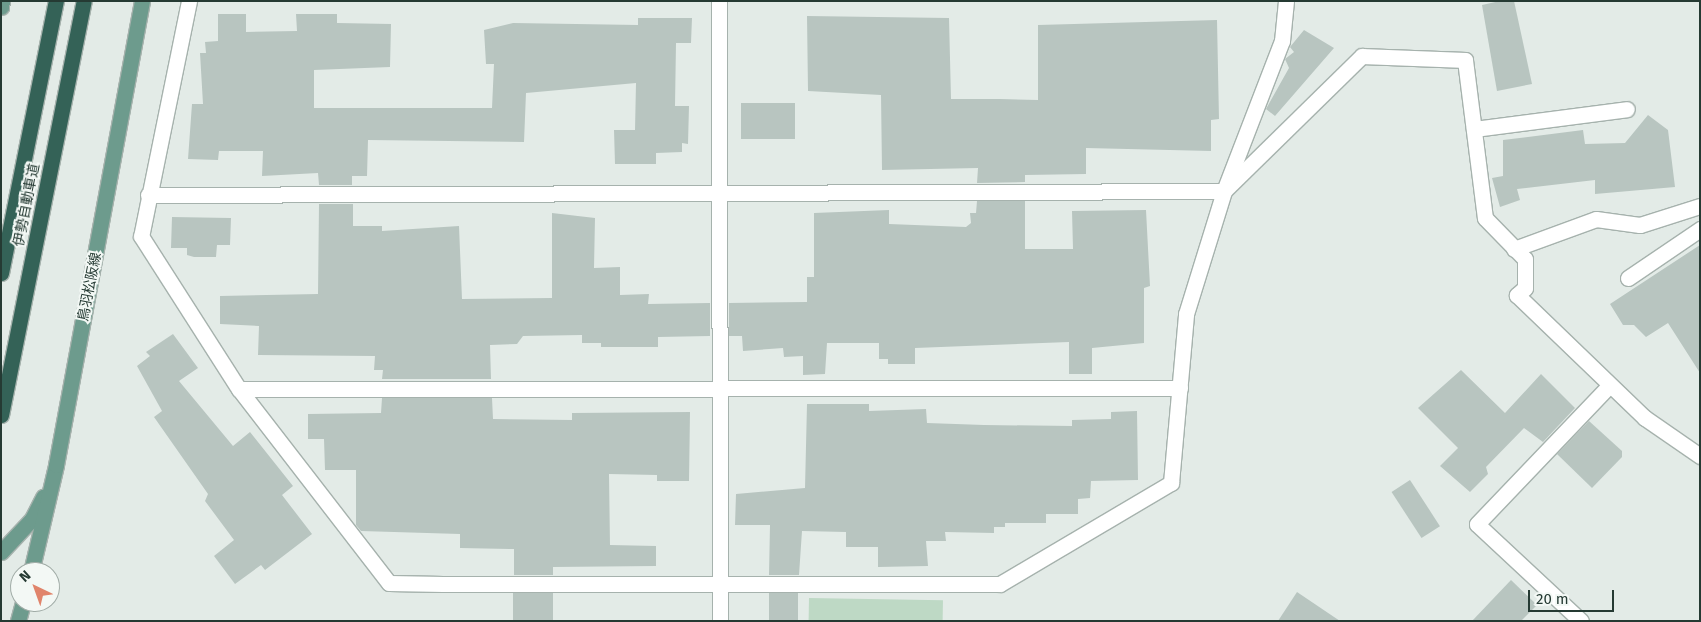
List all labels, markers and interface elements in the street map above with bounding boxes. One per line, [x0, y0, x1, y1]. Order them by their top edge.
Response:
street label: 伊勢自動車道 [11, 162, 43, 248]
street label: 鳥羽松阪線 [75, 251, 105, 323]
north arrow [10, 562, 60, 612]
text: N [16, 567, 34, 586]
scale bar [1531, 580, 1617, 612]
text: 20 m [1536, 590, 1569, 608]

